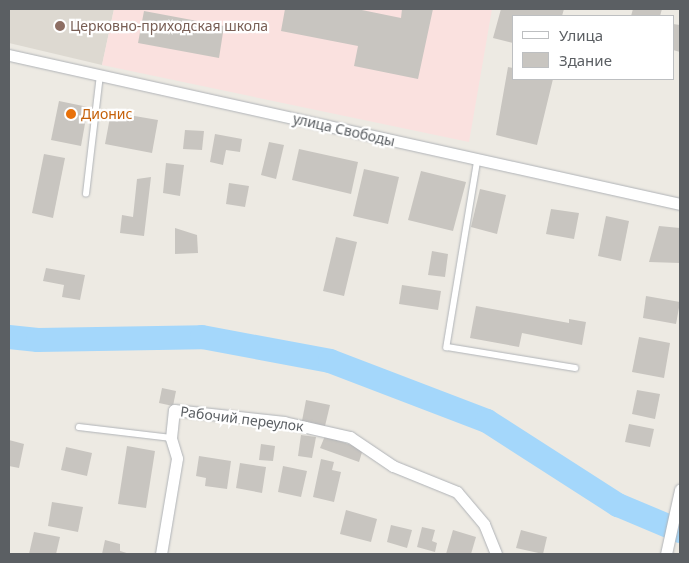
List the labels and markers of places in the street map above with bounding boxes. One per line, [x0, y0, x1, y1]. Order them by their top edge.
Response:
place label: Церковно-приходская школа [70, 18, 268, 34]
marker: Церковно-приходская школа [54, 20, 66, 32]
place label: Дионис [81, 106, 132, 122]
marker: Дионис [65, 108, 77, 120]

